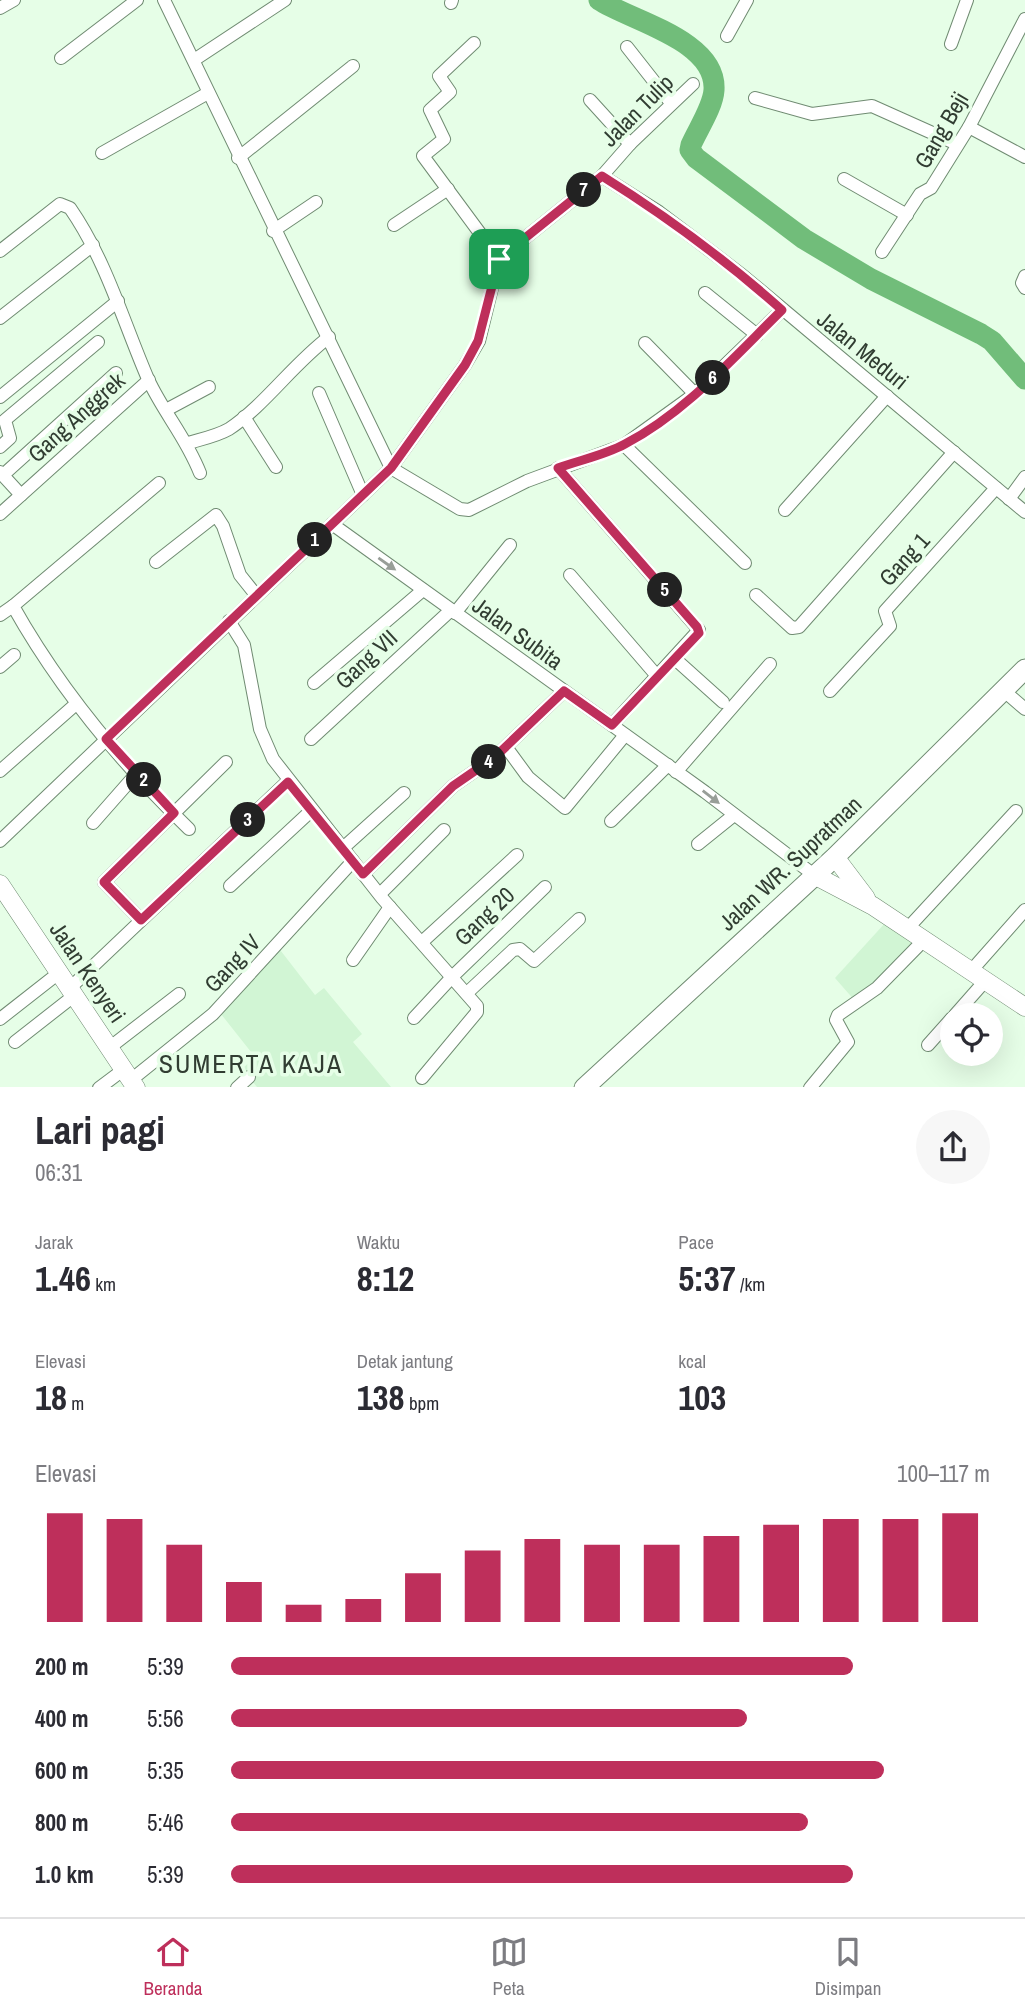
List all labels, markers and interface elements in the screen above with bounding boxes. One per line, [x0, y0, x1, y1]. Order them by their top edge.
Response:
street label: Jalan Tulip [594, 67, 680, 153]
street label: Gang Beji [907, 86, 975, 174]
pin: 7 [566, 172, 602, 208]
text: 7 [579, 176, 588, 202]
pin [469, 229, 529, 289]
icon: arrive [480, 240, 518, 278]
street label: Jalan Meduri [811, 304, 915, 396]
pin: 6 [696, 360, 730, 396]
text: 6 [708, 364, 717, 390]
street label: Gang Anggrek [21, 365, 132, 469]
pin: 1 [298, 522, 332, 558]
street label: Gang 1 [872, 525, 937, 592]
text: 1 [310, 526, 319, 552]
one-way arrow [378, 557, 396, 571]
pin: 5 [648, 572, 682, 608]
text: 5 [660, 576, 669, 602]
street label: Jalan Subita [466, 590, 570, 677]
street label: Gang VII [328, 622, 404, 696]
pin: 4 [472, 744, 506, 780]
text: 4 [484, 748, 493, 774]
pin: 2 [127, 762, 162, 798]
text: 2 [139, 766, 148, 792]
street label: Jalan WR. Supratman [712, 789, 868, 937]
one-way arrow [702, 790, 720, 804]
pin: 3 [230, 802, 266, 838]
text: 3 [243, 806, 252, 832]
street label: Gang 20 [447, 880, 521, 952]
street label: Jalan Kenyeri [43, 916, 133, 1028]
street label: Gang IV [197, 927, 267, 999]
map controls [940, 1003, 1003, 1066]
button: locate [940, 1003, 1003, 1066]
district label: SUMERTA KAJA [159, 1046, 343, 1081]
text: Lari pagi [35, 1105, 165, 1156]
button: share [916, 1110, 990, 1184]
text: 06:31 [35, 1157, 82, 1188]
text: Jarak [35, 1229, 73, 1255]
text: Waktu [357, 1229, 400, 1255]
text: Pace [678, 1229, 714, 1255]
text: 1.46 [35, 1255, 91, 1302]
text: 8:12 [357, 1255, 414, 1302]
text: 5:37 [678, 1255, 736, 1302]
text: km [91, 1271, 116, 1297]
text: /km [736, 1271, 765, 1297]
text: Elevasi [35, 1348, 86, 1374]
text: Detak jantung [357, 1348, 453, 1374]
text: kcal [678, 1348, 706, 1374]
text: 18 [35, 1374, 67, 1421]
text: 138 [357, 1374, 405, 1421]
text: 103 [678, 1374, 726, 1421]
text: m [67, 1390, 84, 1416]
text: bpm [405, 1390, 439, 1416]
text: Elevasi [35, 1458, 97, 1489]
text: 100–117 m [897, 1458, 990, 1489]
text: 200 m [35, 1651, 88, 1682]
text: 5:39 [147, 1651, 184, 1682]
text: 400 m [35, 1703, 88, 1734]
text: 5:56 [147, 1703, 184, 1734]
text: 600 m [35, 1755, 88, 1786]
text: 5:35 [147, 1755, 184, 1786]
text: 800 m [35, 1807, 88, 1838]
text: 5:46 [147, 1807, 184, 1838]
text: 1.0 km [35, 1859, 94, 1890]
text: 5:39 [147, 1859, 184, 1890]
tab: Beranda [144, 1933, 202, 2001]
tab: Peta [490, 1933, 528, 2001]
tab: Disimpan [815, 1933, 881, 2001]

